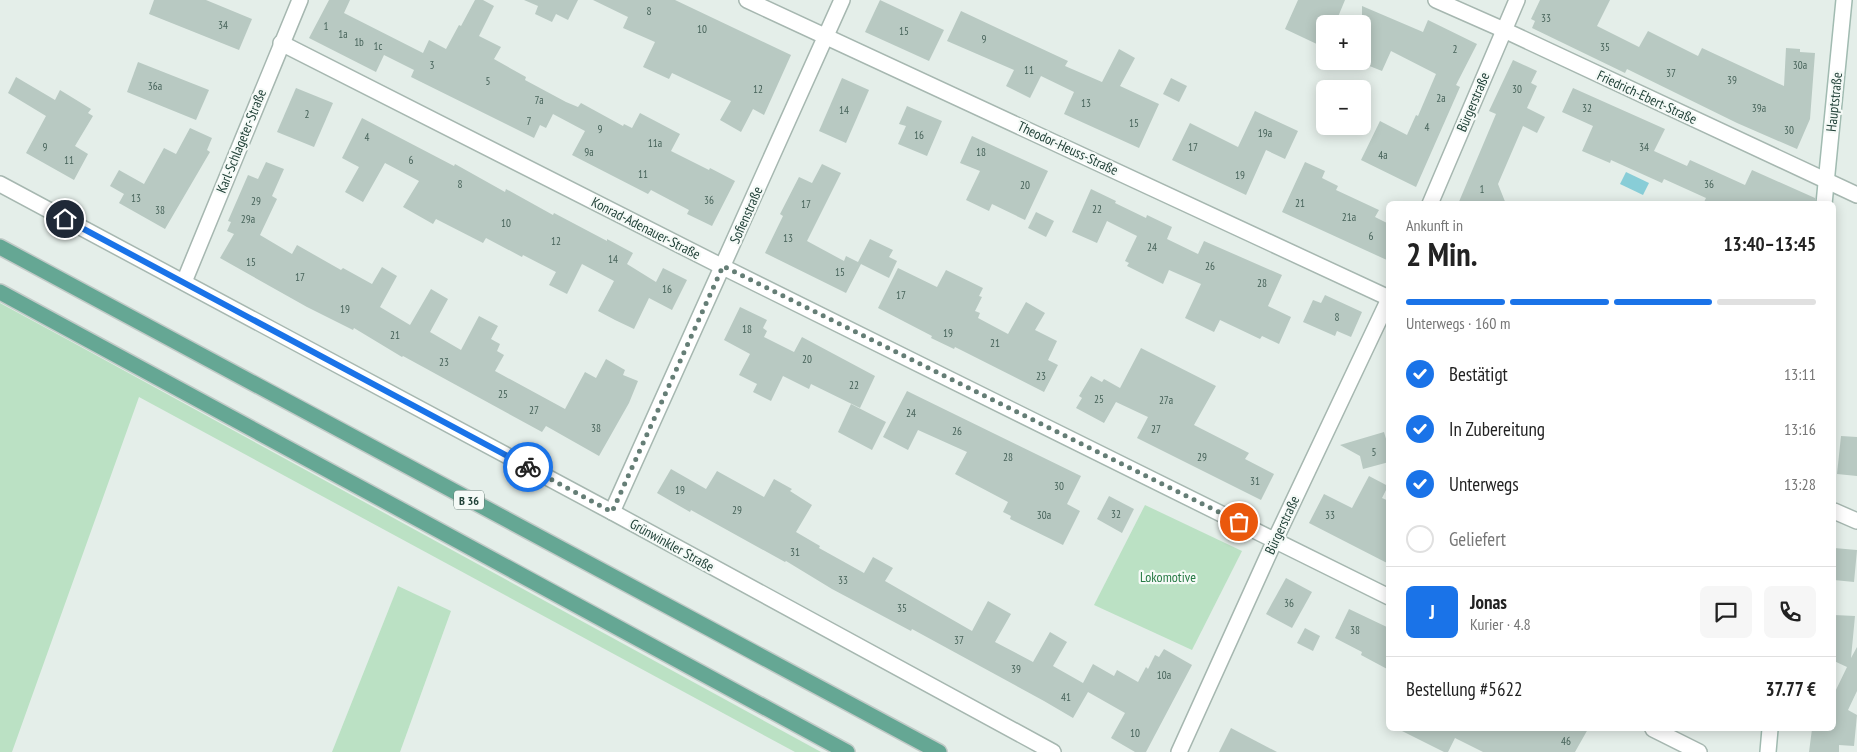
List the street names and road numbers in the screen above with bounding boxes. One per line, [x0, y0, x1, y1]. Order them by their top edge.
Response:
street label: Friedrich-Ebert-Straße [1594, 66, 1700, 128]
street label: Bürgerstraße [1452, 69, 1494, 134]
street label: Hauptstraße [1822, 71, 1846, 133]
street label: Karl-Schlageter-Straße [212, 86, 270, 196]
street label: Theodor-Heuss-Straße [1015, 117, 1121, 179]
street label: Sofienstraße [725, 183, 767, 246]
street label: Konrad-Adenauer-Straße [588, 193, 704, 263]
road number: B 36 [454, 490, 484, 510]
street label: Bürgerstraße [1261, 493, 1304, 557]
street label: Grünwinkler Straße [627, 514, 717, 576]

